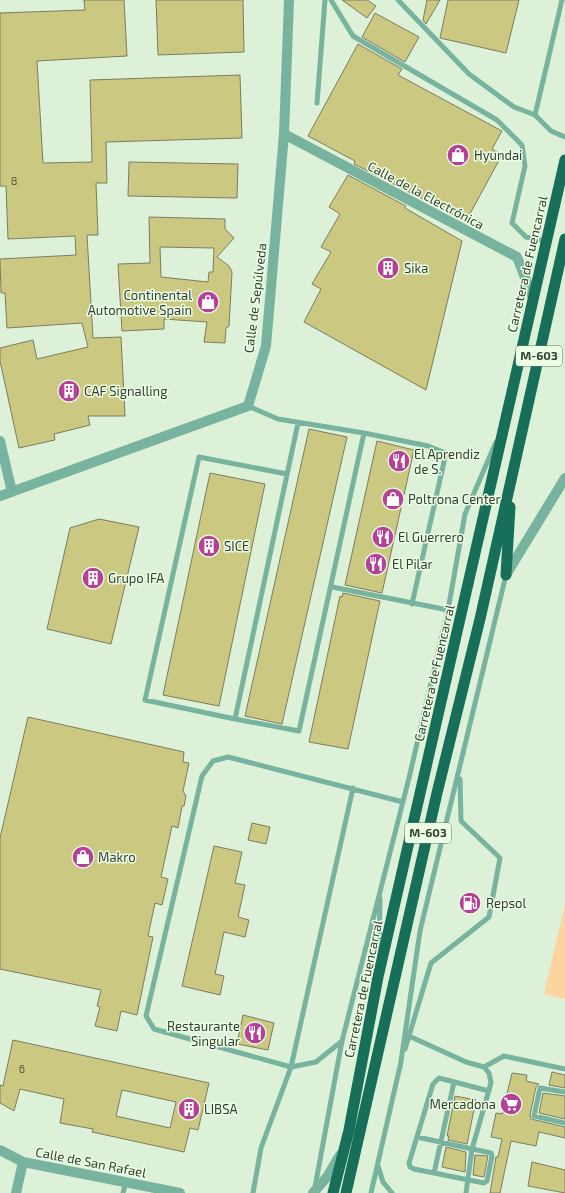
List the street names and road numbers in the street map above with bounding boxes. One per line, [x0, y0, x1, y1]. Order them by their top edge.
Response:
street label: Calle de la Electrónica [365, 158, 487, 232]
street label: Carretera de Fuencarral [503, 194, 551, 334]
street label: Calle de Sepúlveda [240, 242, 270, 354]
road number: M-603 [516, 346, 562, 366]
street label: Carretera de Fuencarral [410, 603, 458, 743]
road number: M-603 [405, 823, 451, 843]
street label: Carretera de Fuencarral [341, 919, 385, 1059]
street label: Calle de San Rafael [34, 1143, 148, 1181]

